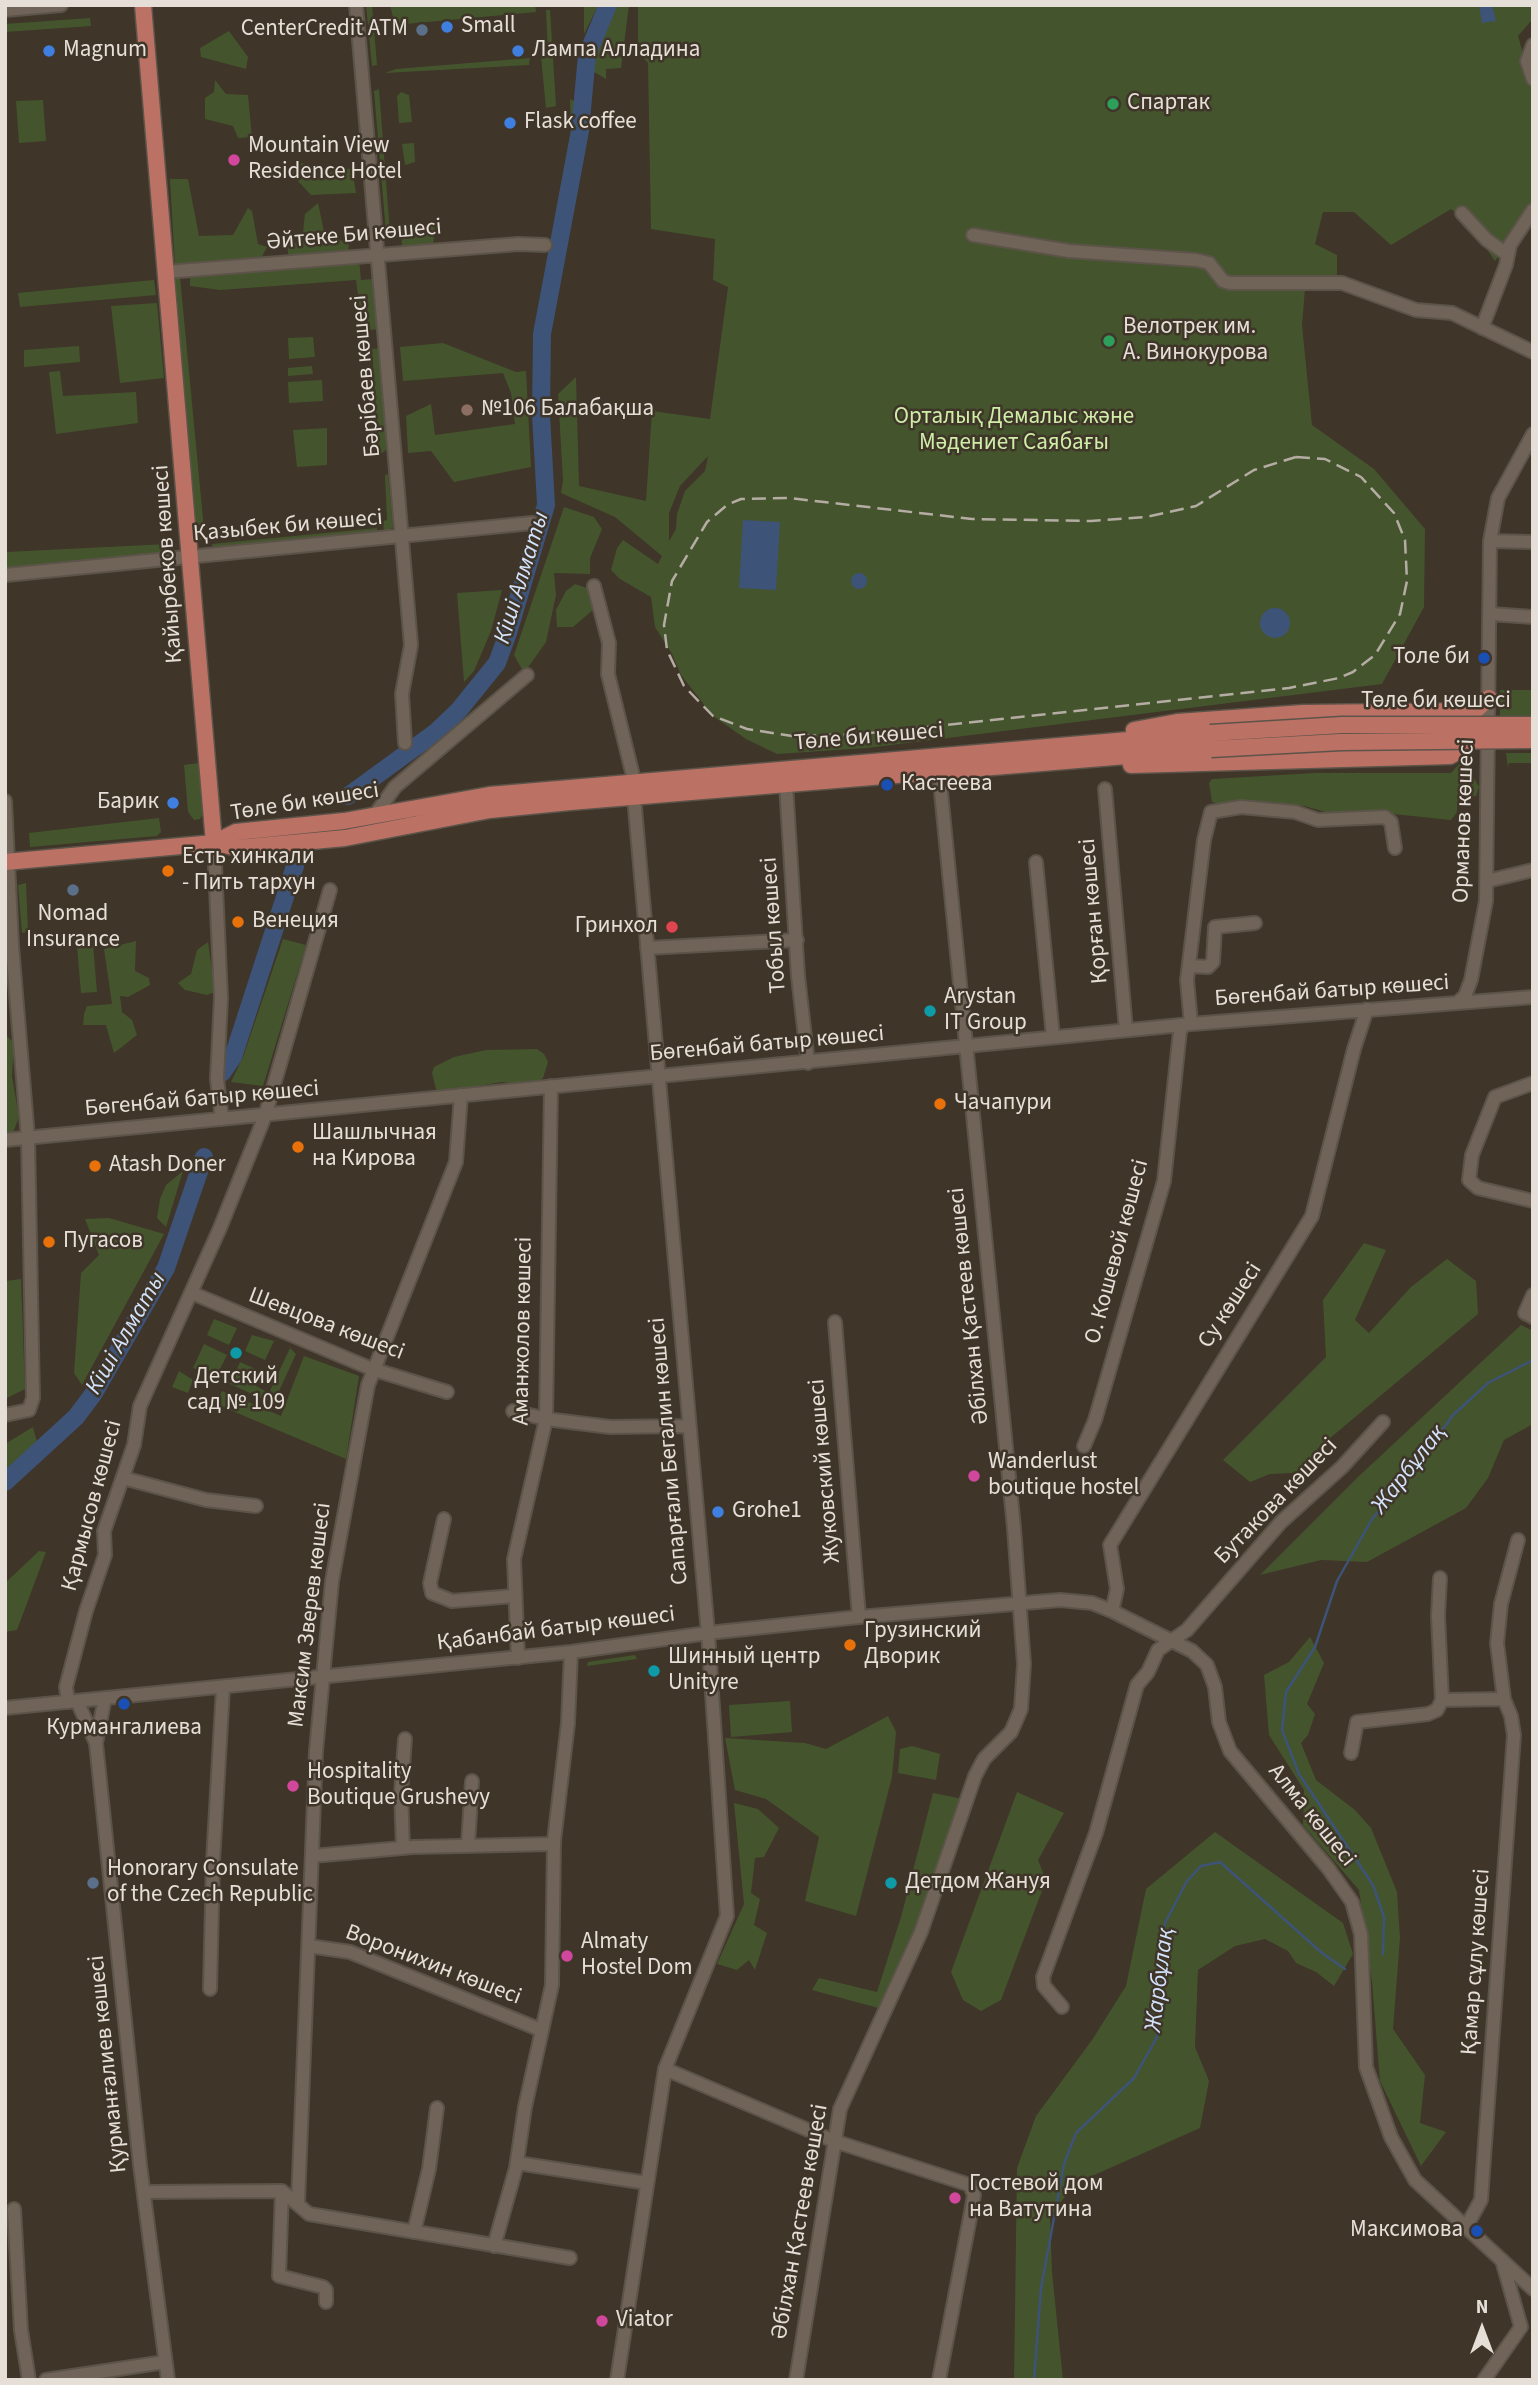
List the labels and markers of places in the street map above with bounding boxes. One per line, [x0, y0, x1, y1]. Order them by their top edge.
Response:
place label: Small [461, 13, 516, 41]
place label: CenterCredit ATM [241, 16, 408, 44]
marker: Small [439, 19, 455, 35]
marker: CenterCredit ATM [414, 22, 430, 38]
place label: Magnum [63, 37, 147, 65]
place label: Лампа Алладина [532, 37, 700, 65]
marker: Magnum [41, 43, 57, 59]
marker: Лампа Алладина [510, 43, 526, 59]
place label: Спартак [1127, 90, 1210, 118]
marker: Спартак [1105, 96, 1121, 112]
place label: Flask coffee [524, 109, 637, 137]
marker: Flask coffee [502, 115, 518, 131]
place label: Mountain View Residence Hotel [248, 133, 402, 187]
marker: Mountain View Residence Hotel [226, 152, 242, 168]
place label: Велотрек им. А. Винокурова [1123, 314, 1268, 368]
marker: Велотрек им. А. Винокурова [1101, 333, 1117, 349]
place label: №106 Балабақша [481, 396, 654, 424]
marker: №106 Балабақша [459, 402, 475, 418]
place label: Толе би [1393, 644, 1470, 672]
marker: Толе би [1476, 650, 1492, 666]
place label: Кастеева [901, 771, 993, 799]
marker: Кастеева [879, 777, 895, 793]
place label: Барик [97, 789, 159, 817]
marker: Барик [165, 795, 181, 811]
place label: Есть хинкали - Пить тархун [182, 844, 316, 898]
marker: Есть хинкали - Пить тархун [160, 863, 176, 879]
marker: Nomad Insurance [65, 882, 81, 898]
place label: Nomad Insurance [26, 901, 120, 955]
place label: Венеция [252, 908, 339, 936]
place label: Гринхол [575, 913, 658, 941]
marker: Венеция [230, 914, 246, 930]
marker: Гринхол [664, 919, 680, 935]
place label: Arystan IT Group [944, 984, 1027, 1038]
marker: Arystan IT Group [922, 1003, 938, 1019]
place label: Чачапури [954, 1090, 1052, 1118]
marker: Чачапури [932, 1096, 948, 1112]
place label: Шашлычная на Кирова [312, 1120, 437, 1174]
marker: Шашлычная на Кирова [290, 1139, 306, 1155]
place label: Atash Doner [109, 1152, 225, 1180]
marker: Atash Doner [87, 1158, 103, 1174]
place label: Пугасов [63, 1228, 143, 1256]
marker: Пугасов [41, 1234, 57, 1250]
marker: Детский сад № 109 [228, 1345, 244, 1361]
place label: Детский сад № 109 [187, 1364, 285, 1418]
place label: Wanderlust boutique hostel [988, 1449, 1139, 1503]
marker: Wanderlust boutique hostel [966, 1468, 982, 1484]
place label: Grohe1 [732, 1498, 802, 1526]
marker: Grohe1 [710, 1504, 726, 1520]
place label: Грузинский Дворик [864, 1618, 981, 1672]
marker: Грузинский Дворик [842, 1637, 858, 1653]
place label: Шинный центр Unityre [668, 1644, 821, 1698]
marker: Шинный центр Unityre [646, 1663, 662, 1679]
marker: Курмангалиева [116, 1696, 132, 1712]
place label: Курмангалиева [46, 1715, 202, 1743]
place label: Hospitality Boutique Grushevy [307, 1759, 490, 1813]
marker: Hospitality Boutique Grushevy [285, 1778, 301, 1794]
place label: Honorary Consulate of the Czech Republic [107, 1856, 313, 1910]
place label: Детдом Жануя [905, 1869, 1051, 1897]
marker: Honorary Consulate of the Czech Republic [85, 1875, 101, 1891]
marker: Детдом Жануя [883, 1875, 899, 1891]
place label: Almaty Hostel Dom [581, 1929, 693, 1983]
marker: Almaty Hostel Dom [559, 1948, 575, 1964]
place label: Гостевой дом на Ватутина [969, 2171, 1103, 2225]
marker: Гостевой дом на Ватутина [947, 2190, 963, 2206]
place label: Максимова [1350, 2217, 1463, 2245]
marker: Максимова [1469, 2223, 1485, 2239]
place label: Viator [616, 2307, 673, 2335]
marker: Viator [594, 2313, 610, 2329]

